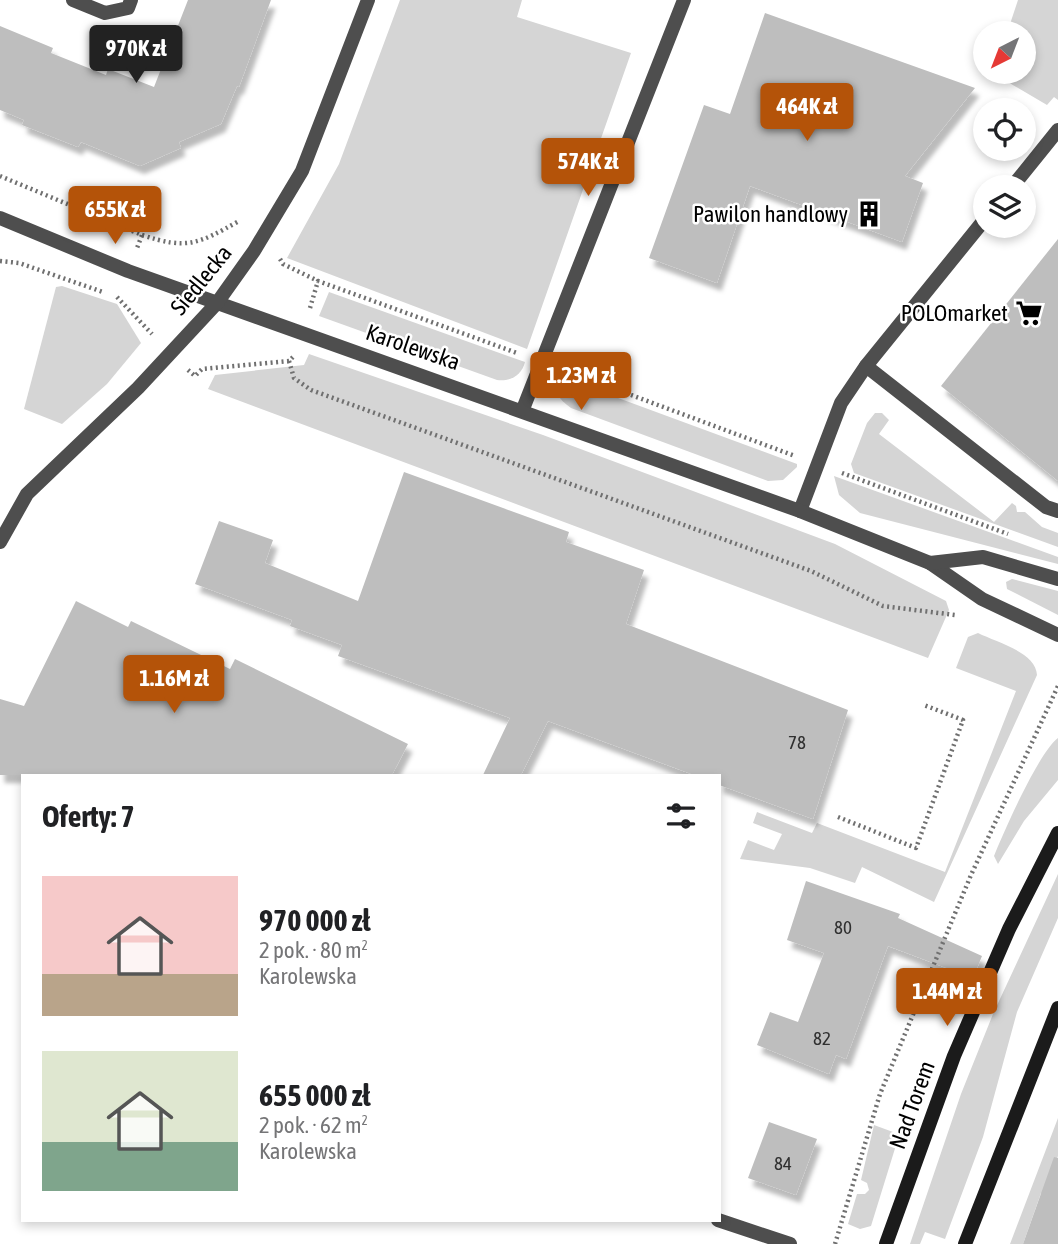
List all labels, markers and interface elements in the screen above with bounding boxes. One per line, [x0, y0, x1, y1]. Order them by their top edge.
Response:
north arrow [973, 21, 1036, 84]
map controls [973, 21, 1036, 238]
pin: 970K zł [71, 25, 201, 85]
text: 970K zł [105, 35, 167, 61]
pin: 464K zł [742, 83, 872, 143]
text: 464K zł [776, 93, 838, 119]
button: locate [973, 98, 1036, 161]
pin: 574K zł [523, 138, 653, 198]
text: 574K zł [557, 148, 619, 174]
button: layers [973, 175, 1036, 238]
pin: 655K zł [50, 187, 180, 246]
text: 655K zł [84, 196, 146, 222]
building icon: Pawilon handlowy [854, 199, 884, 229]
place label: Pawilon handlowy [693, 201, 848, 227]
street label: Siedlecka [165, 240, 237, 320]
supermarket icon: POLOmarket [1014, 298, 1044, 328]
place label: POLOmarket [901, 300, 1008, 326]
street label: Karolewska [363, 319, 463, 375]
pin: 1.23M zł [509, 352, 653, 412]
text: 1.23M zł [546, 362, 616, 388]
pin: 1.16M zł [102, 656, 246, 715]
text: 1.16M zł [139, 665, 209, 691]
house number: 78 [788, 731, 806, 753]
icon: filters [662, 797, 700, 835]
text: Oferty: 7 [42, 799, 135, 833]
text: 970 000 zł [259, 903, 371, 937]
icon: home [98, 904, 182, 988]
house number: 80 [834, 916, 852, 938]
text: 2 pok. · 80 m² [259, 937, 368, 963]
text: Karolewska [259, 963, 357, 989]
pin: 1.44M zł [875, 968, 1019, 1028]
text: 1.44M zł [912, 978, 982, 1004]
house number: 82 [813, 1027, 831, 1049]
street label: Nad Torem [884, 1057, 940, 1153]
text: 655 000 zł [259, 1078, 371, 1112]
icon: home [98, 1079, 182, 1163]
text: 2 pok. · 62 m² [259, 1112, 368, 1138]
text: Karolewska [259, 1138, 357, 1164]
house number: 84 [774, 1152, 792, 1174]

